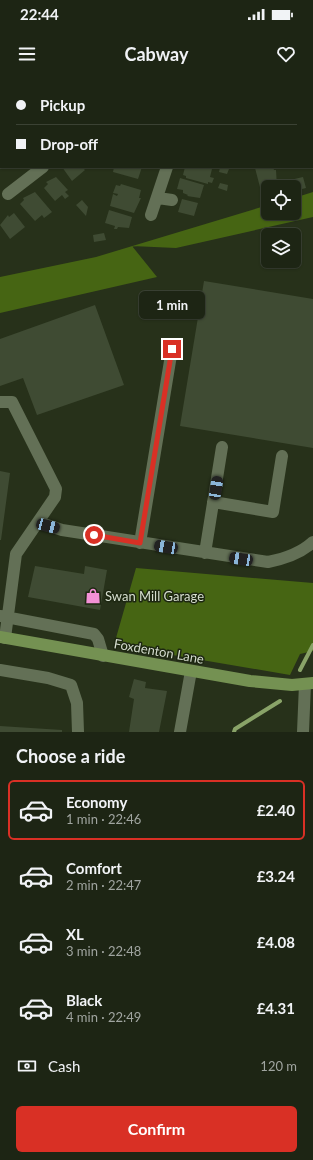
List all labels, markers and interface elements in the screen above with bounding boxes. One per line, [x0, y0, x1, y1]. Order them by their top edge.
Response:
text: 22:44 [20, 5, 59, 23]
icon: menu [16, 43, 38, 65]
text: Cabway [125, 43, 188, 65]
icon: heart [275, 43, 297, 65]
text: Pickup [40, 96, 85, 114]
text: Drop-off [40, 135, 98, 153]
map controls [261, 180, 301, 268]
button: locate [261, 180, 301, 220]
button: layers [261, 228, 301, 268]
callout: 1 min [139, 291, 205, 319]
text: 1 min [156, 297, 188, 313]
route end [163, 340, 181, 358]
car [208, 475, 224, 501]
car [35, 517, 61, 535]
route start [85, 526, 103, 544]
car [153, 539, 179, 555]
car [228, 551, 254, 567]
shop icon: Swan Mill Garage [84, 587, 102, 605]
place label: Swan Mill Garage [105, 588, 204, 604]
street label: Foxdenton Lane [113, 635, 205, 667]
text: Choose a ride [16, 745, 125, 767]
icon: car [18, 792, 54, 828]
text: Economy [66, 793, 127, 811]
text: £2.40 [257, 801, 295, 819]
text: 1 min · 22:46 [66, 811, 141, 827]
icon: car [18, 858, 54, 894]
text: Comfort [66, 859, 122, 877]
text: £3.24 [257, 867, 295, 885]
text: 2 min · 22:47 [66, 877, 141, 893]
icon: car [18, 924, 54, 960]
text: XL [66, 925, 84, 943]
text: £4.08 [257, 933, 295, 951]
text: 3 min · 22:48 [66, 943, 141, 959]
icon: car [18, 990, 54, 1026]
text: Black [66, 991, 102, 1009]
text: £4.31 [257, 999, 295, 1017]
text: 4 min · 22:49 [66, 1009, 141, 1025]
icon: cash [16, 1055, 38, 1077]
text: Cash [48, 1057, 80, 1075]
text: 120 m [260, 1058, 297, 1074]
button: Confirm [16, 1106, 297, 1152]

